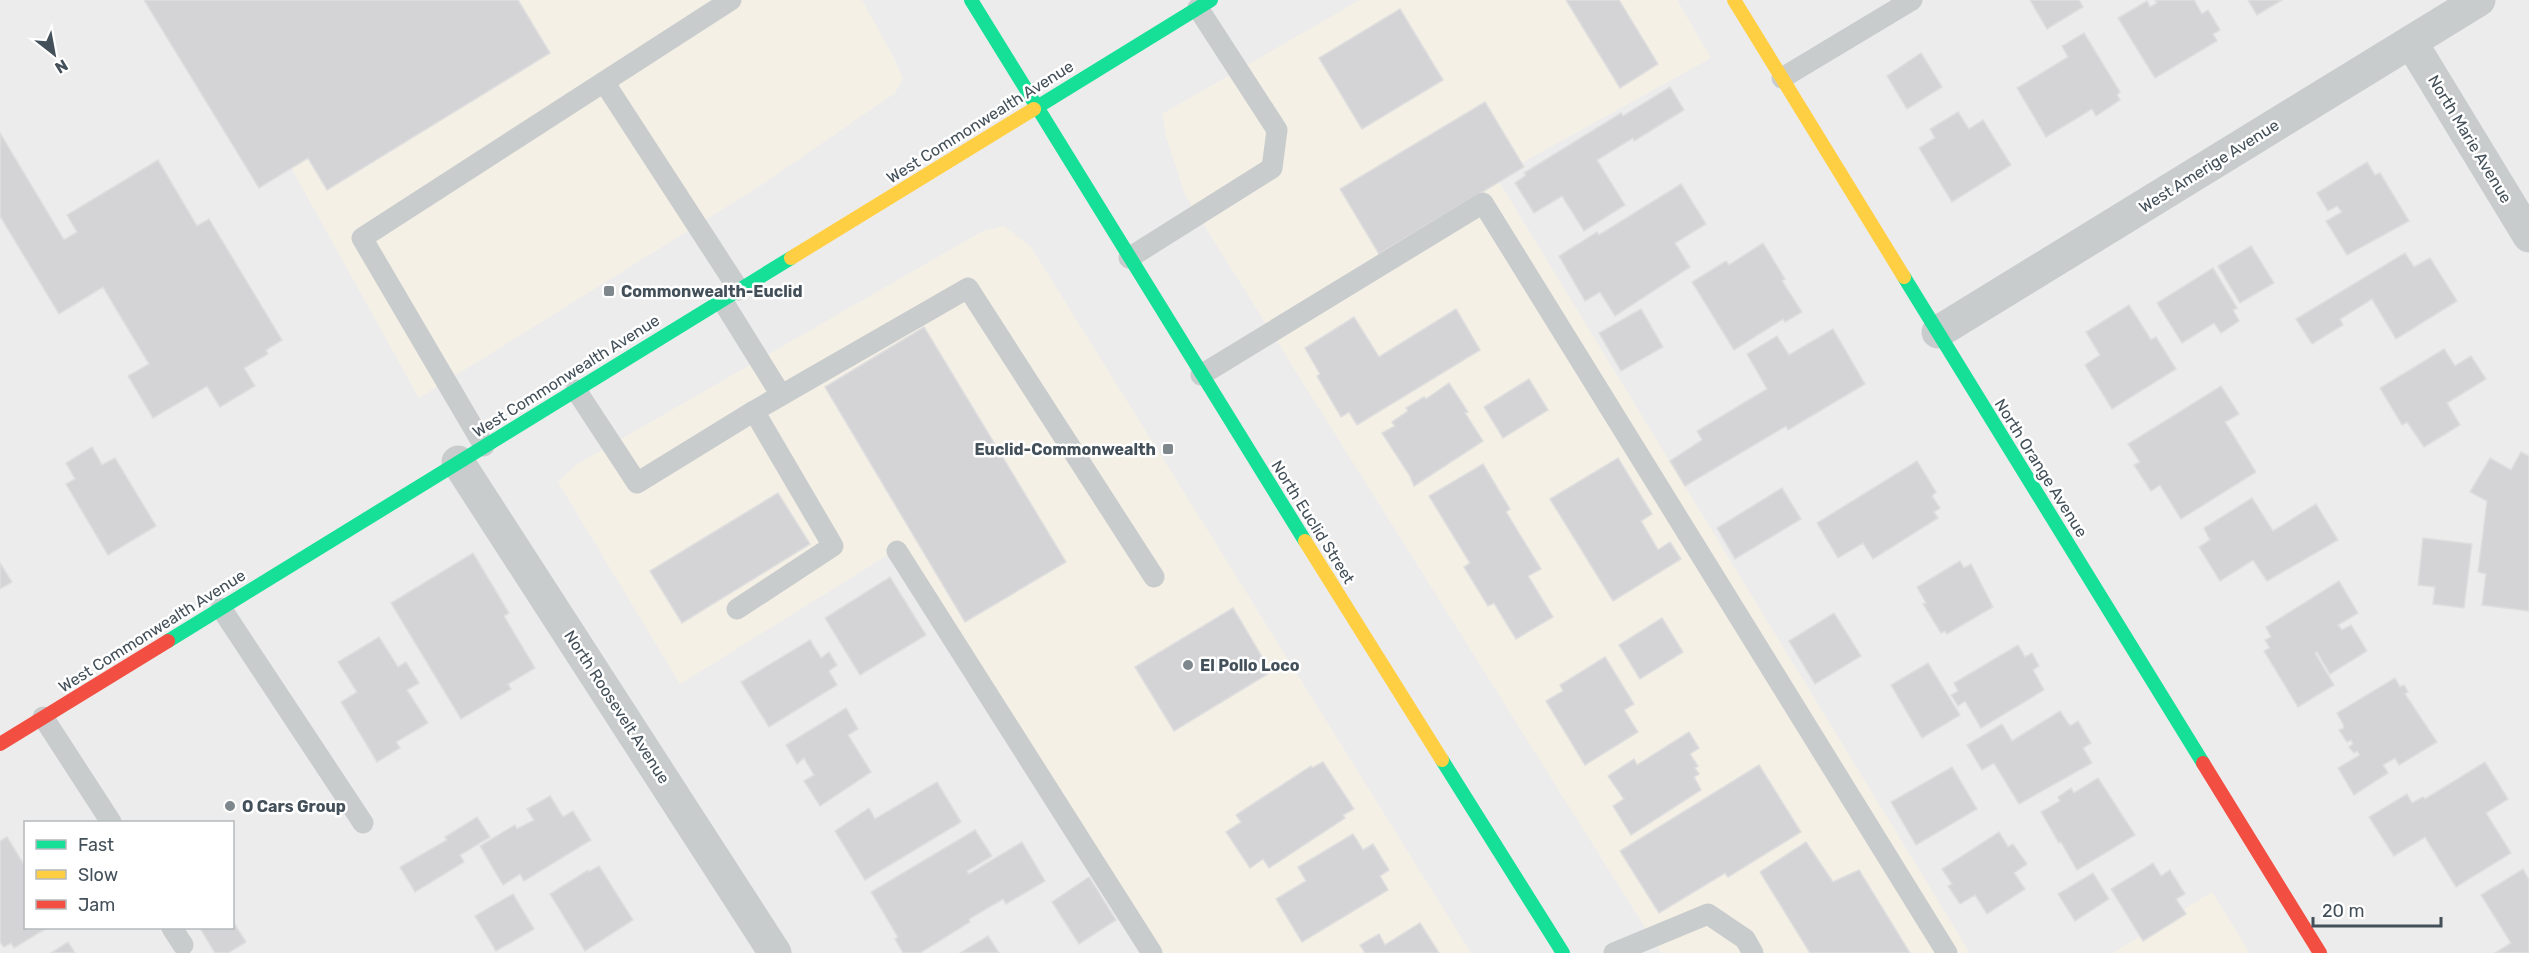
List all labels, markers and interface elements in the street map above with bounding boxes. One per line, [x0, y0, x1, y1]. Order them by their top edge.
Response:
north arrow [24, 24, 84, 84]
text: N [52, 55, 71, 78]
street label: West Commonwealth Avenue [883, 57, 1077, 187]
street label: North Marie Avenue [2424, 71, 2516, 207]
street label: West Amerige Avenue [2136, 115, 2282, 217]
place label: Commonwealth-Euclid [621, 282, 803, 301]
marker: Commonwealth-Euclid [602, 284, 616, 298]
street label: West Commonwealth Avenue [469, 311, 663, 441]
street label: North Orange Avenue [1991, 395, 2091, 541]
place label: Euclid-Commonwealth [974, 440, 1156, 459]
marker: Euclid-Commonwealth [1161, 442, 1175, 456]
street label: North Euclid Street [1267, 457, 1359, 587]
street label: West Commonwealth Avenue [55, 566, 249, 696]
street label: North Roosevelt Avenue [560, 627, 674, 787]
place label: El Pollo Loco [1200, 656, 1300, 675]
marker: El Pollo Loco [1181, 658, 1195, 672]
place label: O Cars Group [242, 797, 346, 816]
marker: O Cars Group [223, 799, 237, 813]
legend [24, 821, 234, 929]
text: Fast [78, 834, 114, 856]
text: Slow [78, 864, 118, 886]
scale bar [2313, 890, 2440, 928]
text: Jam [78, 894, 115, 916]
text: 20 m [2322, 900, 2364, 922]

